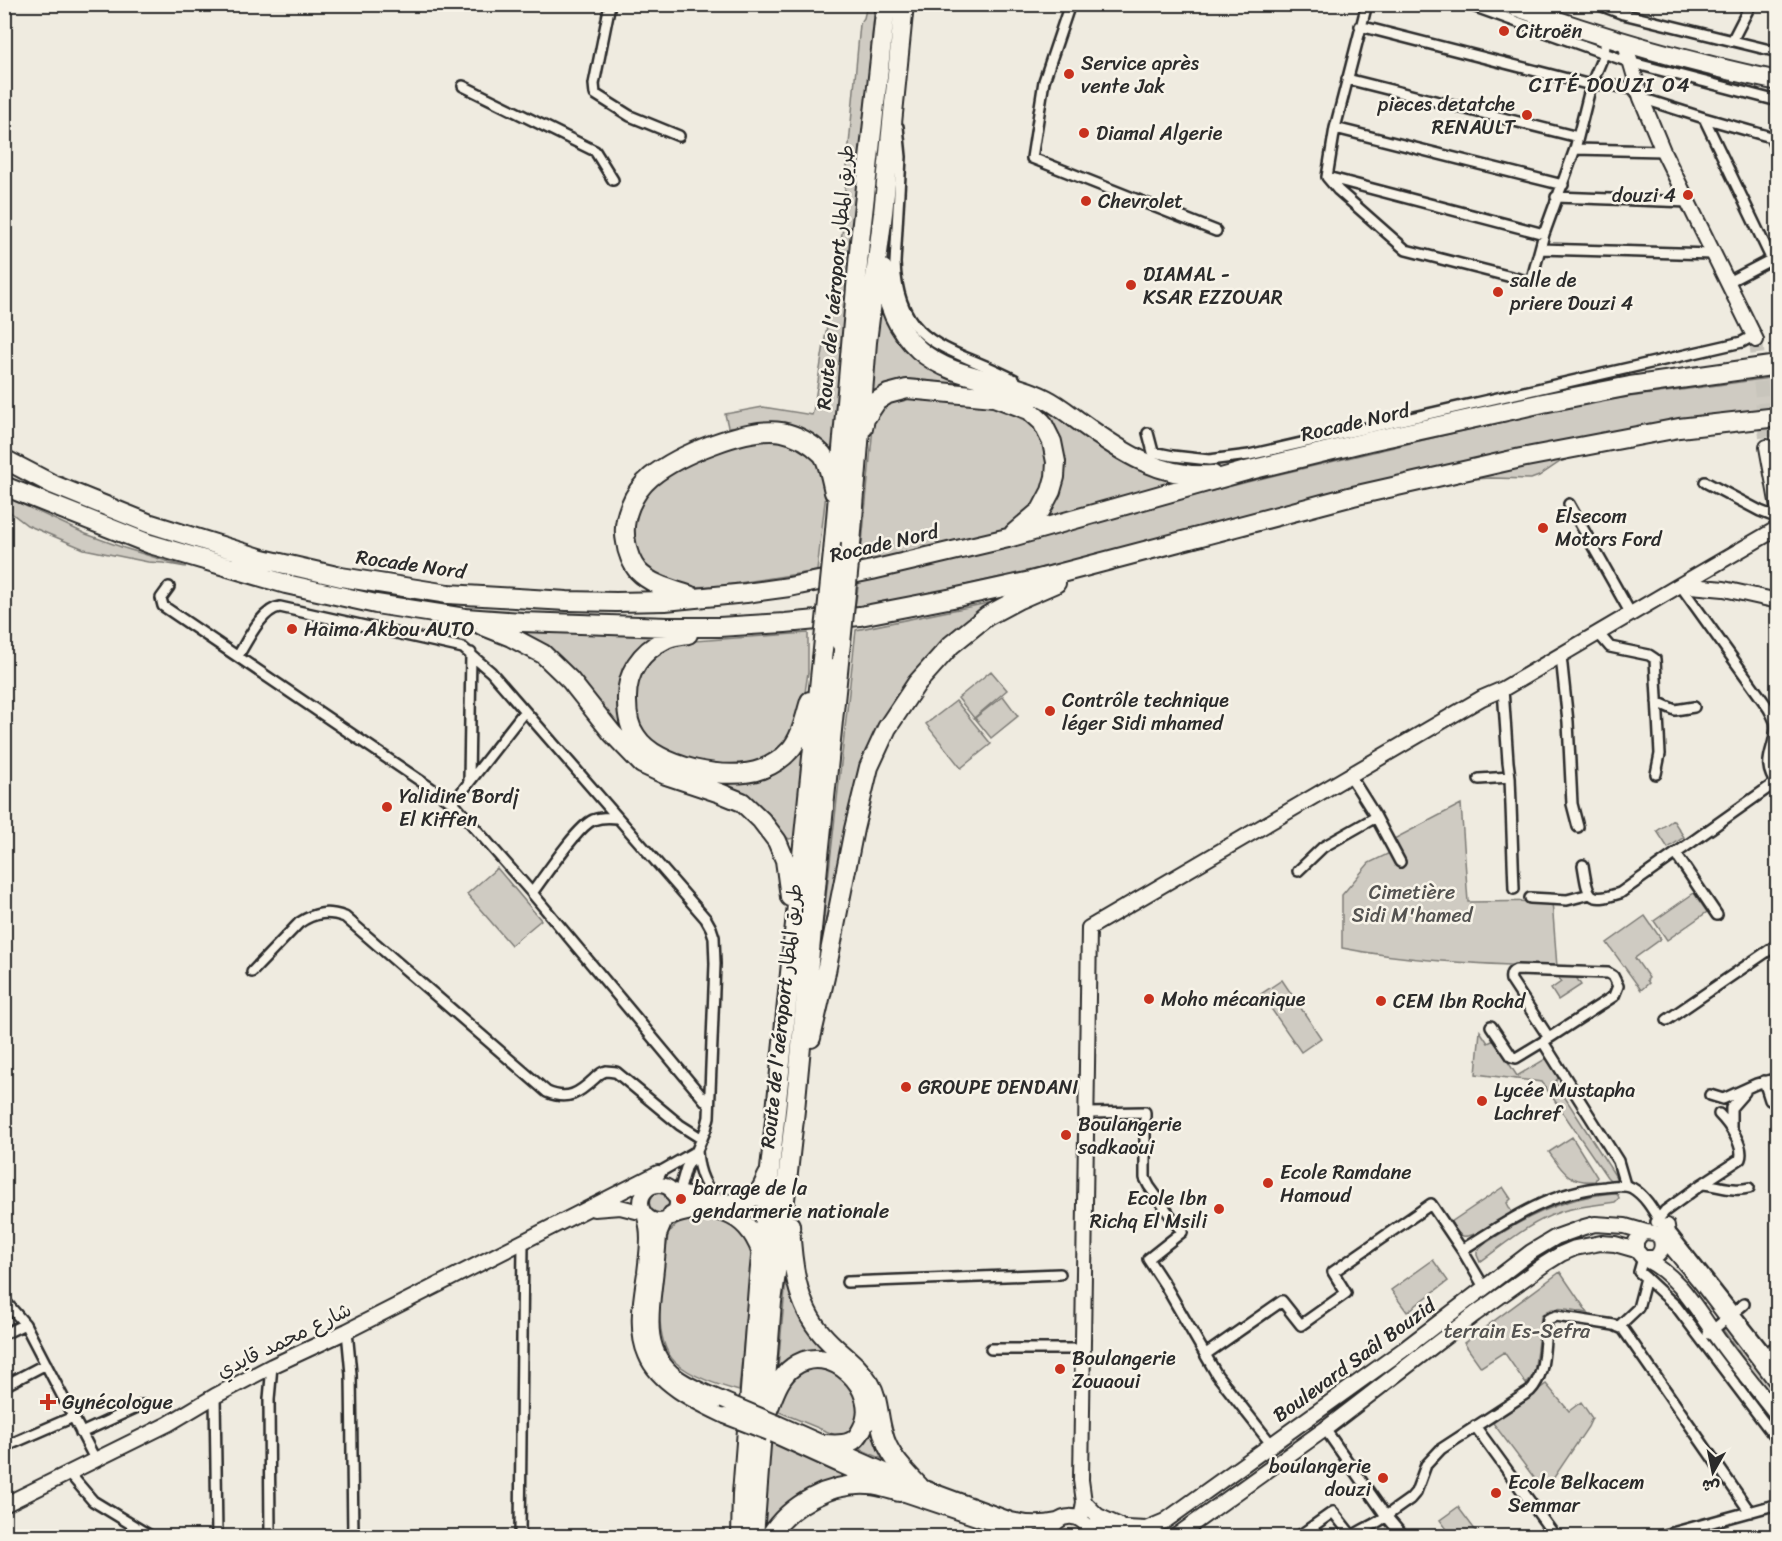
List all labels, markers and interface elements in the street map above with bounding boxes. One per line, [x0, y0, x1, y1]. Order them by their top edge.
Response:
place label: Citroën [1516, 14, 1582, 49]
marker: Citroën [1497, 24, 1511, 38]
place label: Service après vente Jak [1081, 46, 1200, 104]
district label: CITÉ DOUZI 04 [1529, 66, 1691, 104]
marker: Service après vente Jak [1062, 67, 1076, 81]
place label: pieces detatche RENAULT [1377, 87, 1517, 145]
marker: pieces detatche RENAULT [1520, 108, 1534, 122]
place label: Diamal Algerie [1096, 116, 1223, 151]
marker: Diamal Algerie [1077, 126, 1091, 140]
street label: Route de l'aéroport طريق المطار [806, 143, 865, 411]
place label: douzi 4 [1612, 178, 1676, 213]
place label: Chevrolet [1098, 184, 1183, 219]
marker: douzi 4 [1681, 188, 1695, 202]
marker: Chevrolet [1079, 194, 1093, 208]
place label: DIAMAL - KSAR EZZOUAR [1143, 257, 1283, 315]
place label: salle de priere Douzi 4 [1509, 263, 1633, 321]
marker: DIAMAL - KSAR EZZOUAR [1124, 278, 1138, 292]
marker: salle de priere Douzi 4 [1491, 285, 1505, 299]
street label: Rocade Nord [1297, 393, 1414, 452]
place label: Elsecom Motors Ford [1555, 499, 1663, 557]
street label: Rocade Nord [826, 514, 943, 573]
marker: Elsecom Motors Ford [1536, 521, 1550, 535]
street label: Rocade Nord [354, 539, 469, 590]
place label: Haima Akbou AUTO [304, 612, 475, 647]
marker: Haima Akbou AUTO [285, 622, 299, 636]
place label: Contrôle technique léger Sidi mhamed [1062, 683, 1229, 741]
marker: Contrôle technique léger Sidi mhamed [1043, 704, 1057, 718]
place label: Yalidine Bordj El Kiffen [399, 779, 520, 837]
marker: Yalidine Bordj El Kiffen [380, 800, 394, 814]
park label: Cimetière Sidi M'hamed [1352, 875, 1474, 933]
street label: Route de l'aéroport طريق المطار [750, 882, 813, 1150]
place label: Moho mécanique [1161, 982, 1306, 1017]
place label: CEM Ibn Rochd [1393, 984, 1527, 1019]
marker: Moho mécanique [1142, 992, 1156, 1006]
marker: CEM Ibn Rochd [1374, 994, 1388, 1008]
place label: GROUPE DENDANI [918, 1070, 1079, 1105]
place label: Lycée Mustapha Lachref [1494, 1073, 1635, 1131]
marker: GROUPE DENDANI [899, 1080, 913, 1094]
marker: Lycée Mustapha Lachref [1475, 1094, 1489, 1108]
place label: Boulangerie sadkaoui [1077, 1107, 1182, 1165]
marker: Boulangerie sadkaoui [1059, 1128, 1073, 1142]
place label: Ecole Ramdane Hamoud [1280, 1155, 1412, 1213]
place label: barrage de la gendarmerie nationale [691, 1171, 889, 1229]
marker: Ecole Ramdane Hamoud [1261, 1176, 1275, 1190]
place label: Ecole Ibn Richq El Msili [1090, 1181, 1208, 1239]
marker: barrage de la gendarmerie nationale [674, 1192, 688, 1206]
marker: Ecole Ibn Richq El Msili [1212, 1202, 1226, 1216]
street label: Boulevard Saâl Bouzid [1265, 1288, 1444, 1432]
street label: شارع محمد قايدي [211, 1293, 358, 1388]
park label: terrain Es-Sefra [1444, 1314, 1591, 1349]
place label: Boulangerie Zouaoui [1072, 1341, 1176, 1399]
marker: Boulangerie Zouaoui [1053, 1362, 1067, 1376]
place label: Gynécologue [62, 1385, 173, 1420]
marker: Gynécologue [39, 1393, 57, 1411]
north arrow [1683, 1442, 1743, 1502]
place label: boulangerie douzi [1269, 1449, 1371, 1507]
place label: Ecole Belkacem Semmar [1508, 1465, 1645, 1523]
marker: boulangerie douzi [1376, 1471, 1390, 1485]
text: ش [1700, 1471, 1722, 1502]
marker: Ecole Belkacem Semmar [1489, 1486, 1503, 1500]

